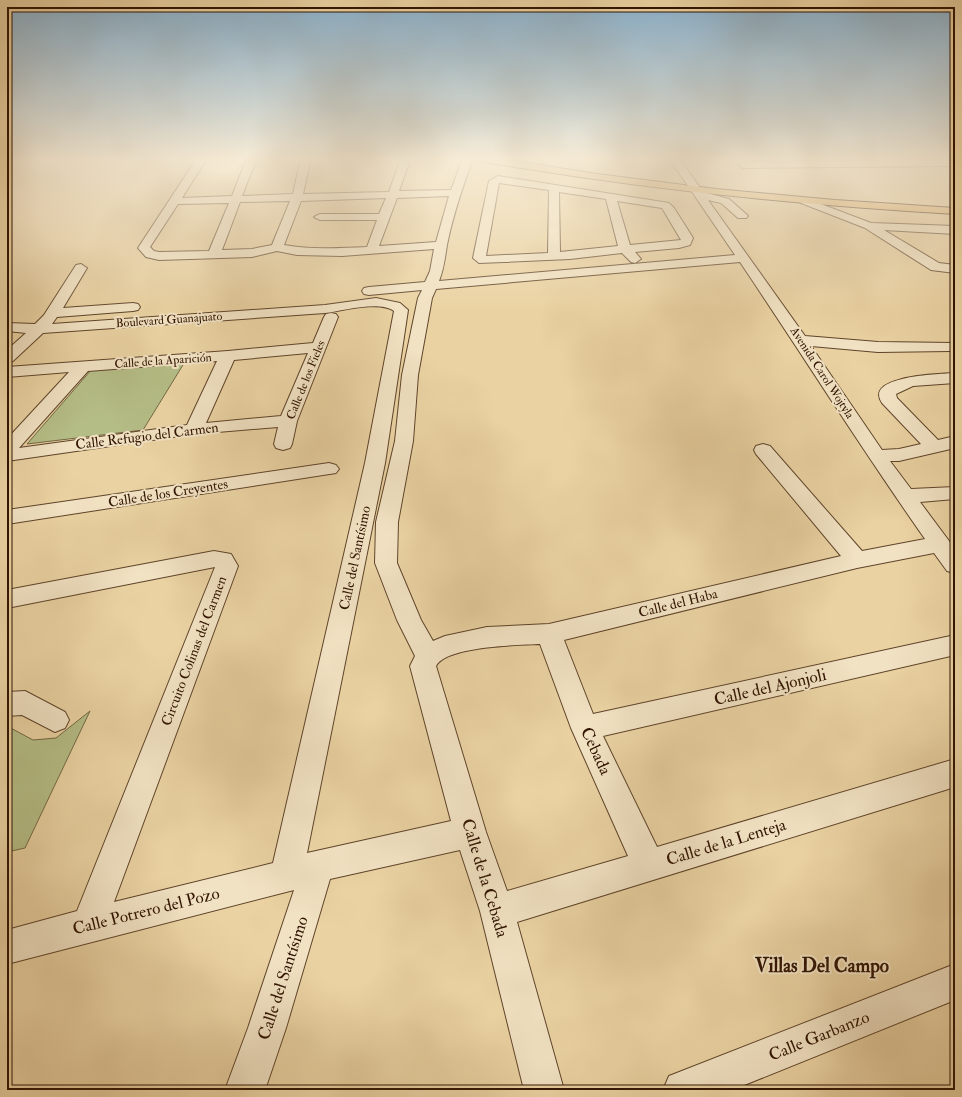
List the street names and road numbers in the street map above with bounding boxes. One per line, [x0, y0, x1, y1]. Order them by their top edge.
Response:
street label: Boulevard Guanajuato [115, 309, 223, 331]
street label: Avenida Carol Wojtyla [786, 323, 858, 423]
street label: Calle de los Fieles [283, 338, 329, 422]
street label: Calle de la Aparición [114, 350, 212, 372]
street label: Calle Refugio del Carmen [75, 419, 219, 453]
street label: Calle de los Creyentes [107, 475, 229, 512]
street label: Calle del Santísimo [336, 504, 374, 612]
street label: Circuito Colinas del Carmen [158, 574, 230, 728]
street label: Calle del Haba [637, 585, 720, 621]
street label: Calle del Ajonjoli [712, 664, 829, 710]
street label: Cebada [576, 724, 617, 779]
street label: Calle de la Lenteja [663, 813, 789, 870]
street label: Calle de la Cebada [457, 816, 513, 941]
street label: Calle Potrero del Pozo [70, 883, 222, 939]
street label: Calle del Santísimo [253, 913, 313, 1043]
street label: Calle Garbanzo [766, 1006, 872, 1066]

